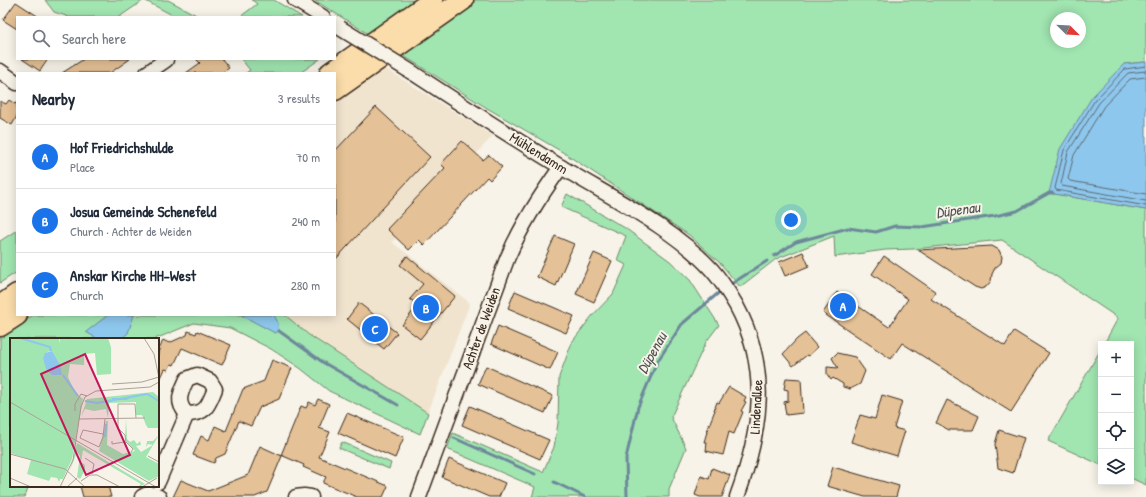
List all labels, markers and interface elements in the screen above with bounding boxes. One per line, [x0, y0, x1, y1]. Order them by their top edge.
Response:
north arrow [1050, 12, 1086, 48]
search box [16, 16, 336, 60]
icon: search [30, 27, 52, 49]
text: Search here [62, 28, 126, 49]
text: Nearby [32, 87, 75, 110]
text: 3 results [278, 89, 320, 107]
street label: Mühlendamm [506, 127, 572, 178]
text: Hof Friedrichshulde [70, 137, 174, 158]
text: A [42, 148, 48, 166]
text: 70 m [296, 148, 320, 166]
text: Place [70, 158, 95, 176]
water label: Düpenau [935, 196, 982, 223]
text: Josua Gemeinde Schenefeld [70, 201, 216, 222]
your location [781, 210, 801, 230]
text: B [42, 212, 48, 230]
text: 240 m [291, 212, 320, 230]
text: Church · Achter de Weiden [70, 222, 192, 240]
text: Anskar Kirche HH-West [70, 265, 196, 286]
text: C [41, 276, 49, 294]
text: 280 m [291, 276, 320, 294]
street label: Achter de Weiden [457, 284, 504, 372]
text: Church [70, 286, 103, 304]
pin: A [830, 291, 856, 321]
pin: B [413, 293, 439, 323]
pin: C [362, 314, 388, 344]
water label: Düpenau [632, 327, 672, 377]
inset map [10, 338, 159, 487]
map controls [1098, 341, 1134, 485]
button: + [1098, 341, 1134, 377]
button: − [1098, 377, 1134, 413]
street label: Lindenallee [745, 379, 766, 435]
button: locate [1098, 413, 1134, 449]
button: layers [1098, 449, 1134, 485]

